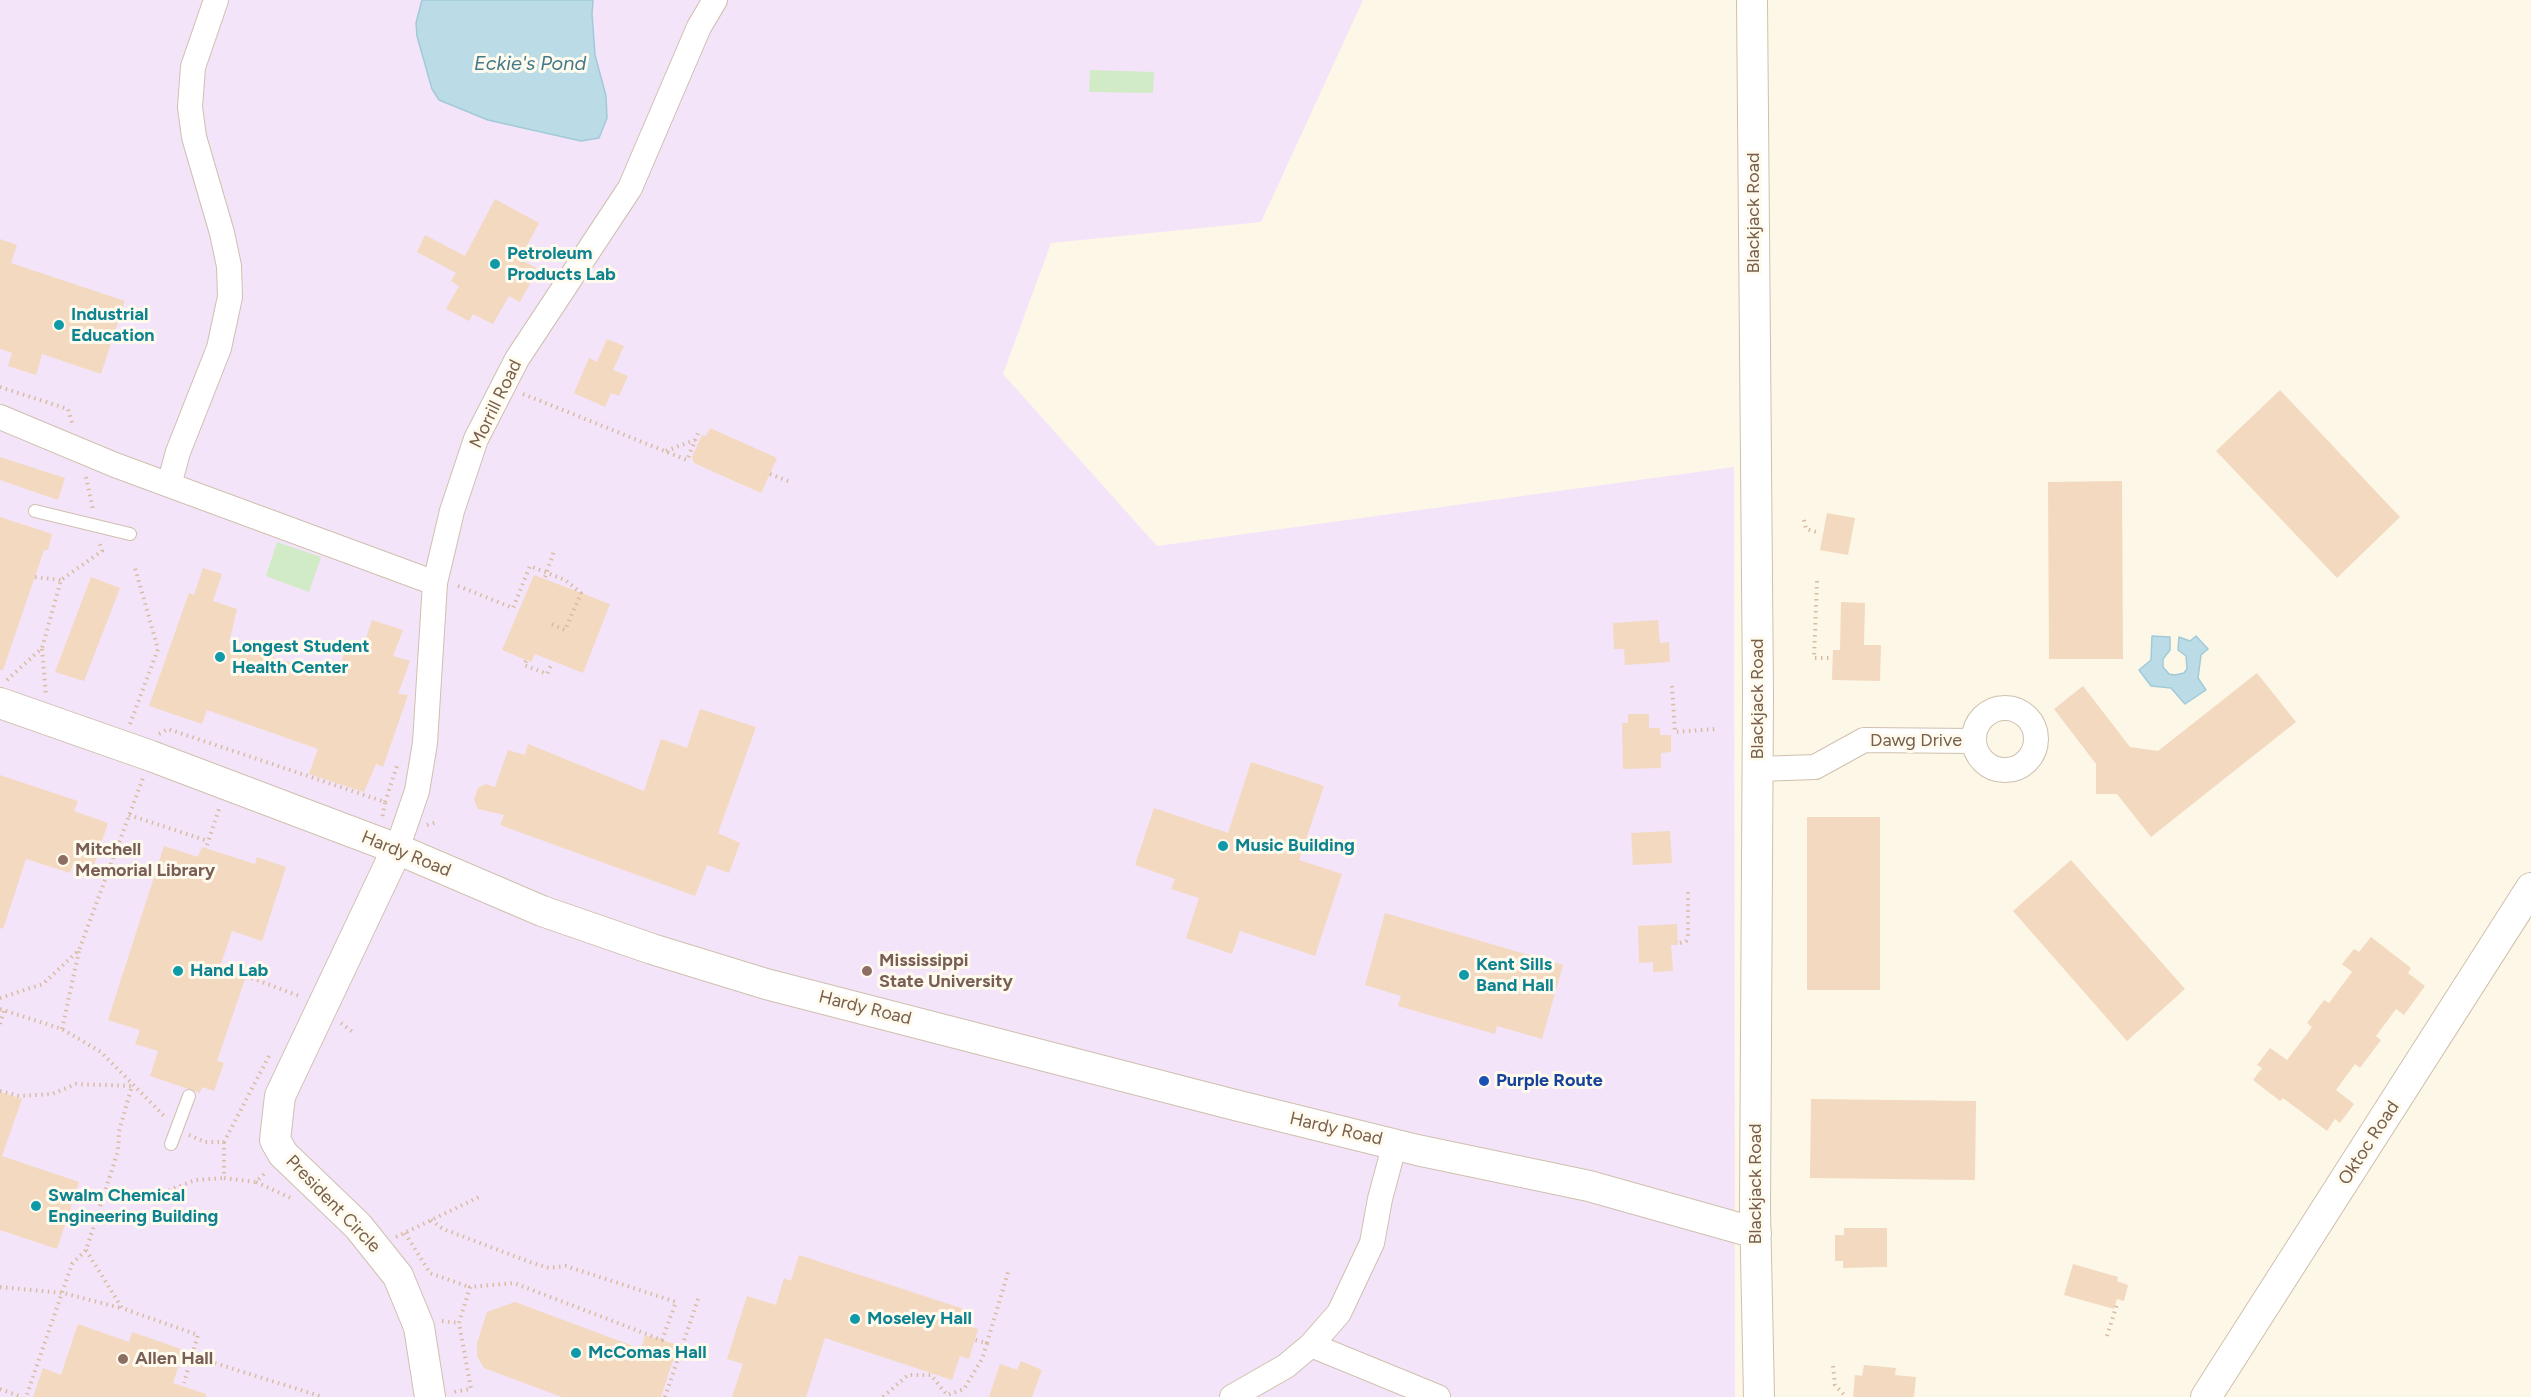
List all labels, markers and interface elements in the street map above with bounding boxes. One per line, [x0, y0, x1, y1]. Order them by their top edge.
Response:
water label: Eckie's Pond [474, 52, 586, 76]
street label: Blackjack Road [1743, 153, 1765, 273]
place label: Petroleum Products Lab [507, 243, 616, 286]
marker: Petroleum Products Lab [488, 257, 502, 271]
place label: Industrial Education [71, 304, 155, 346]
marker: Industrial Education [52, 318, 66, 332]
street label: Morrill Road [465, 356, 527, 452]
place label: Longest Student Health Center [232, 636, 370, 678]
street label: Blackjack Road [1747, 639, 1769, 759]
marker: Longest Student Health Center [213, 650, 227, 664]
street label: Dawg Drive [1870, 730, 1962, 752]
street label: Hardy Road [358, 826, 454, 882]
place label: Music Building [1235, 835, 1355, 857]
place label: Mitchell Memorial Library [75, 839, 215, 882]
marker: Music Building [1216, 839, 1230, 853]
marker: Mitchell Memorial Library [56, 853, 70, 867]
place label: Mississippi State University [879, 950, 1013, 992]
place label: Kent Sills Band Hall [1476, 954, 1554, 996]
place label: Hand Lab [190, 960, 268, 982]
marker: Hand Lab [171, 964, 185, 978]
marker: Mississippi State University [860, 964, 874, 978]
marker: Kent Sills Band Hall [1457, 968, 1471, 982]
street label: Hardy Road [816, 986, 914, 1030]
place label: Purple Route [1496, 1070, 1603, 1092]
marker: Purple Route [1477, 1074, 1491, 1088]
street label: Oktoc Road [2334, 1097, 2404, 1189]
street label: Hardy Road [1287, 1108, 1385, 1150]
street label: Blackjack Road [1745, 1124, 1767, 1244]
street label: President Circle [281, 1151, 385, 1257]
place label: Swalm Chemical Engineering Building [48, 1185, 218, 1228]
marker: Swalm Chemical Engineering Building [29, 1199, 43, 1213]
place label: Moseley Hall [867, 1308, 972, 1330]
marker: Moseley Hall [848, 1312, 862, 1326]
place label: McComas Hall [588, 1342, 707, 1364]
marker: McComas Hall [569, 1346, 583, 1360]
place label: Allen Hall [135, 1348, 213, 1370]
marker: Allen Hall [116, 1352, 130, 1366]

